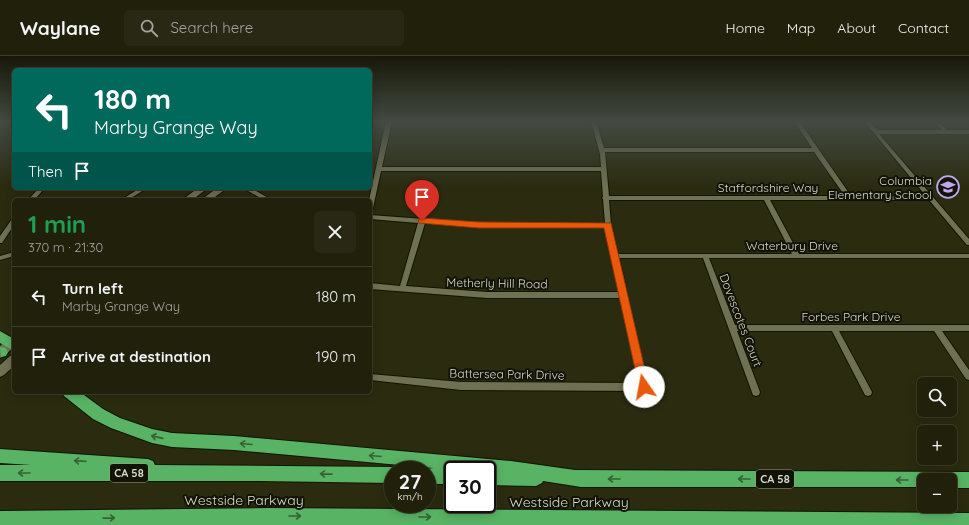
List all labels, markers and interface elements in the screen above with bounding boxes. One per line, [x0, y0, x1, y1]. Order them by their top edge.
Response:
search box [124, 10, 404, 46]
text: Waylane [20, 16, 100, 40]
icon: search [138, 17, 160, 39]
text: Search here [170, 18, 253, 37]
text: Home [726, 19, 765, 37]
text: Map [787, 19, 815, 37]
text: About [837, 19, 876, 37]
text: Contact [898, 19, 949, 37]
text: 180 m [94, 81, 171, 116]
icon: left [28, 84, 80, 136]
text: Marby Grange Way [94, 116, 258, 139]
icon: arrive [71, 160, 93, 182]
text: Then [28, 162, 63, 181]
place label: Columbia Elementary School [828, 173, 932, 202]
school or university icon: Columbia Elementary School [935, 174, 961, 200]
pin [405, 180, 439, 221]
street label: Staffordshire Way [718, 180, 818, 195]
icon: arrive [411, 186, 433, 208]
text: 1 min [28, 209, 86, 239]
button: close [314, 211, 356, 253]
street label: Waterbury Drive [746, 238, 838, 253]
text: 370 m · 21:30 [28, 239, 103, 255]
street label: Dovescotes Court [716, 271, 766, 369]
street label: Metherly Hill Road [446, 275, 548, 291]
text: Turn left [62, 279, 124, 298]
icon: left [28, 286, 50, 308]
text: 180 m [316, 287, 356, 306]
text: Marby Grange Way [62, 298, 180, 314]
street label: Forbes Park Drive [801, 309, 901, 324]
icon: arrive [28, 346, 50, 368]
text: Arrive at destination [62, 347, 211, 366]
text: 190 m [315, 347, 356, 366]
street label: Battersea Park Drive [449, 365, 565, 383]
position arrow [623, 366, 665, 408]
map controls [917, 377, 957, 513]
button: search [917, 377, 957, 417]
button: + [917, 425, 957, 465]
one-way arrow [151, 432, 164, 440]
one-way arrow [240, 441, 253, 448]
one-way arrow [369, 452, 382, 459]
one-way arrow [74, 458, 87, 465]
speed limit sign: 30 [444, 461, 496, 513]
road number: CA 58 [110, 464, 148, 482]
one-way arrow [18, 469, 31, 477]
text: 27 [399, 469, 421, 494]
one-way arrow [320, 470, 333, 478]
road number: CA 58 [756, 470, 794, 488]
button: − [917, 473, 957, 513]
one-way arrow [608, 475, 621, 483]
one-way arrow [738, 475, 751, 483]
one-way arrow [896, 476, 909, 484]
text: km/h [397, 490, 423, 503]
street label: Westside Parkway [184, 491, 304, 509]
street label: Westside Parkway [509, 493, 629, 511]
one-way arrow [288, 512, 301, 520]
one-way arrow [418, 513, 431, 521]
one-way arrow [102, 514, 115, 522]

